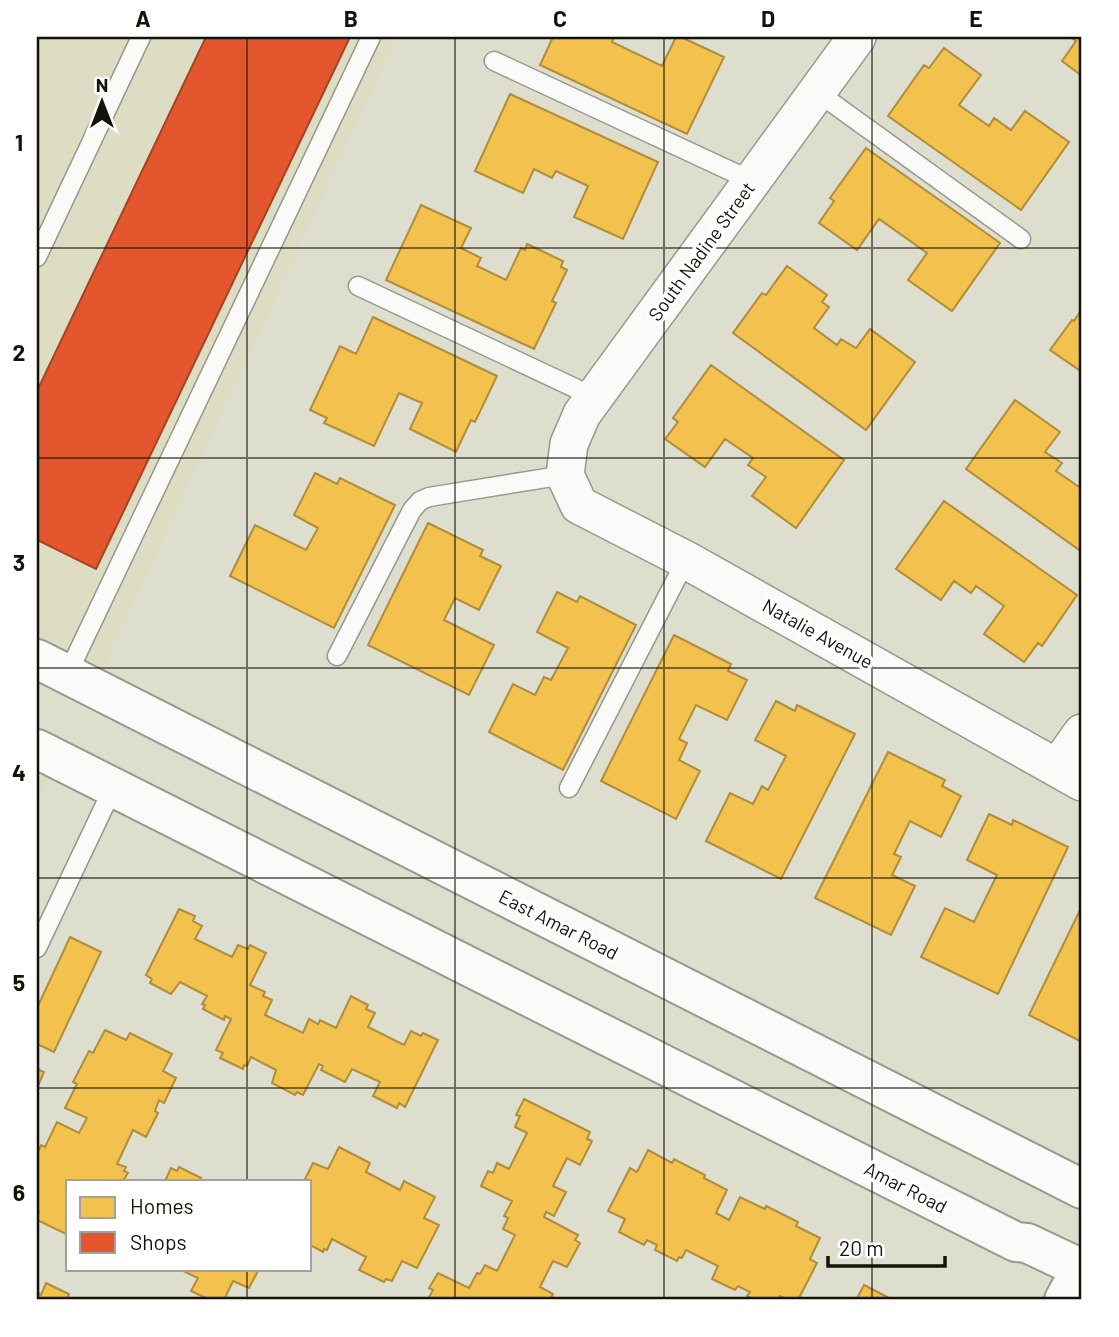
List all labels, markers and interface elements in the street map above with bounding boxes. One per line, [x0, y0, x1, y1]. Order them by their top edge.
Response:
text: A [135, 4, 151, 32]
text: B [344, 4, 358, 32]
text: C [553, 4, 567, 32]
text: D [761, 4, 775, 32]
text: E [969, 4, 983, 32]
north arrow [66, 66, 136, 136]
text: N [96, 73, 108, 96]
text: 1 [15, 128, 23, 156]
street label: South Nadine Street [643, 177, 759, 325]
text: 2 [13, 338, 25, 366]
text: 3 [13, 548, 25, 576]
street label: Natalie Avenue [759, 593, 877, 673]
text: 4 [12, 758, 26, 786]
street label: East Amar Road [496, 884, 622, 964]
text: 5 [13, 968, 25, 996]
street label: Amar Road [861, 1156, 951, 1218]
text: 6 [13, 1178, 25, 1206]
legend [66, 1180, 312, 1270]
text: Homes [130, 1193, 194, 1218]
scale bar [828, 1225, 946, 1269]
text: Shops [130, 1229, 187, 1254]
text: 20 m [839, 1235, 884, 1260]

